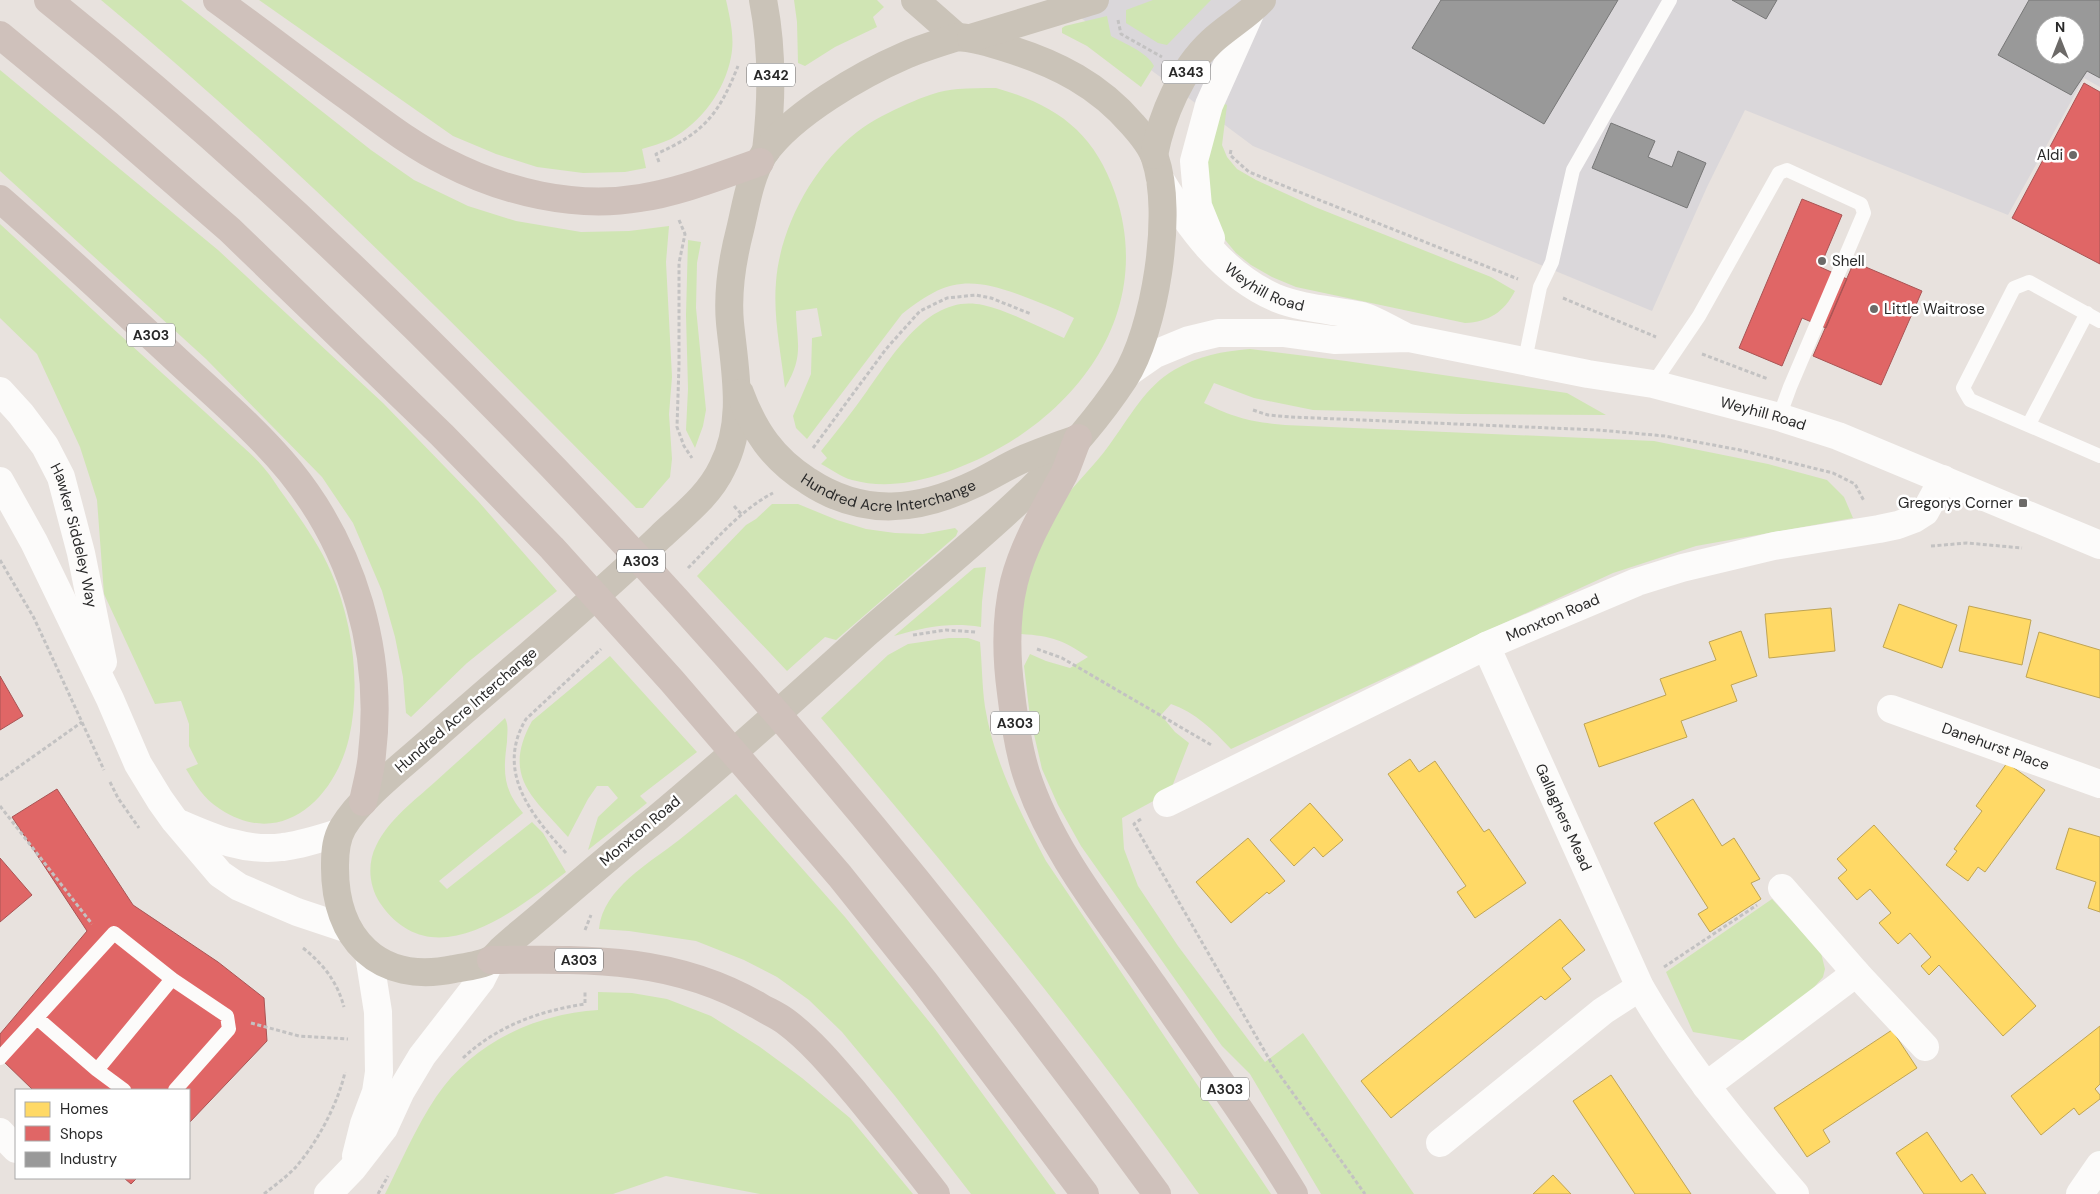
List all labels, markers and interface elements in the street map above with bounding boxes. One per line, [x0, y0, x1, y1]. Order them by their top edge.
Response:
north arrow [2035, 15, 2085, 65]
text: N [2055, 18, 2065, 36]
road number: A343 [1162, 61, 1210, 84]
road number: A342 [747, 64, 795, 86]
place label: Aldi [2037, 145, 2063, 165]
marker: Aldi [2067, 149, 2079, 161]
place label: Shell [1832, 251, 1865, 271]
marker: Shell [1816, 255, 1828, 267]
street label: Weyhill Road [1220, 258, 1306, 316]
place label: Little Waitrose [1884, 299, 1985, 319]
marker: Little Waitrose [1868, 303, 1880, 315]
road number: A303 [127, 324, 175, 346]
street label: Weyhill Road [1718, 392, 1809, 435]
street label: Hawker Siddeley Way [46, 460, 102, 610]
street label: Hundred Acre Interchange [798, 465, 980, 489]
text: Hundred Acre Interchange [797, 469, 979, 516]
place label: Gregorys Corner [1898, 493, 2013, 513]
marker: Gregorys Corner [2017, 497, 2029, 509]
road number: A303 [617, 550, 665, 572]
street label: Monxton Road [1503, 589, 1603, 646]
street label: Hundred Acre Interchange [391, 643, 541, 777]
road number: A303 [991, 711, 1039, 734]
street label: Danehurst Place [1939, 718, 2052, 775]
street label: Gallaghers Mead [1530, 760, 1596, 874]
street label: Monxton Road [595, 791, 685, 871]
road number: A303 [555, 948, 603, 972]
road number: A303 [1201, 1078, 1249, 1100]
legend [15, 1089, 190, 1179]
text: Homes [60, 1099, 109, 1119]
text: Shops [60, 1124, 103, 1144]
text: Industry [60, 1149, 118, 1169]

